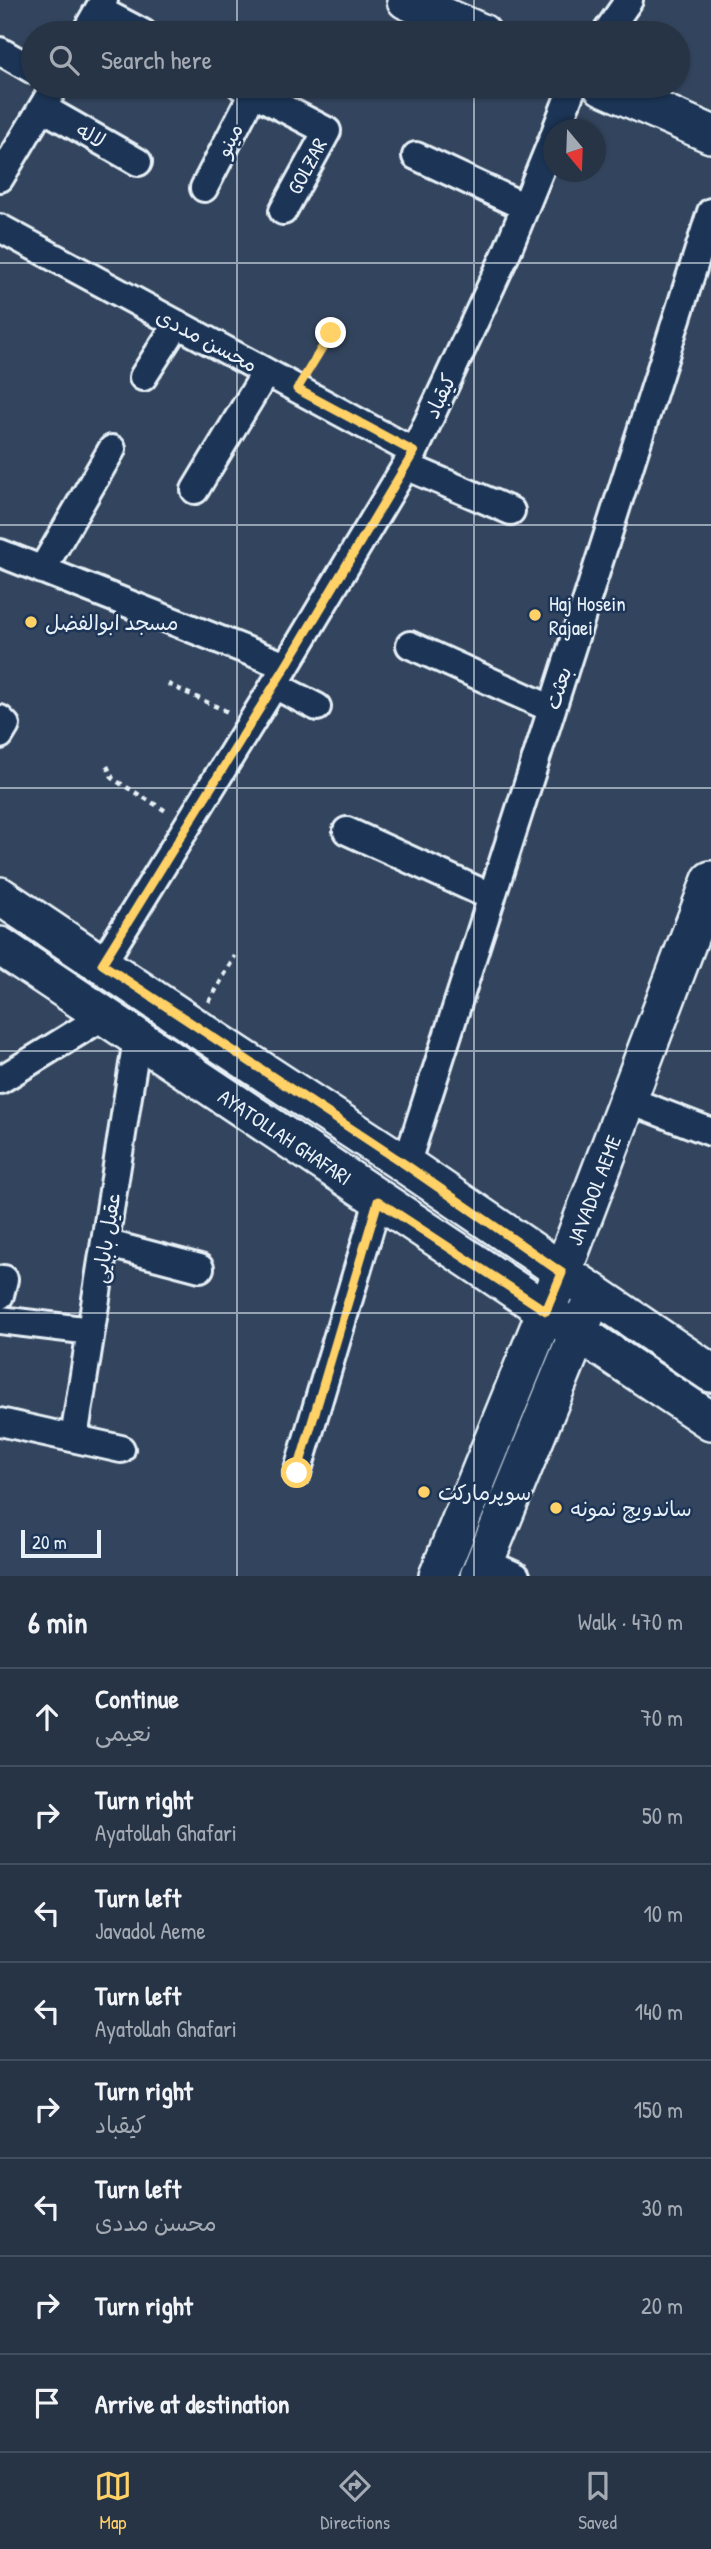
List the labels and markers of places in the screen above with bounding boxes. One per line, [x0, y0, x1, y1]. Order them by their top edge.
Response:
place label: Haj Hosein Rajaei [549, 589, 626, 642]
marker: Haj Hosein Rajaei [527, 607, 543, 623]
place label: مسجد ابوالفضل [45, 608, 178, 637]
marker: مسجد ابوالفضل [23, 614, 39, 630]
place label: سوپرمارکت [438, 1478, 531, 1507]
marker: سوپرمارکت [416, 1484, 432, 1500]
place label: ساندویچ نمونه [570, 1494, 692, 1523]
marker: ساندویچ نمونه [548, 1500, 564, 1516]

